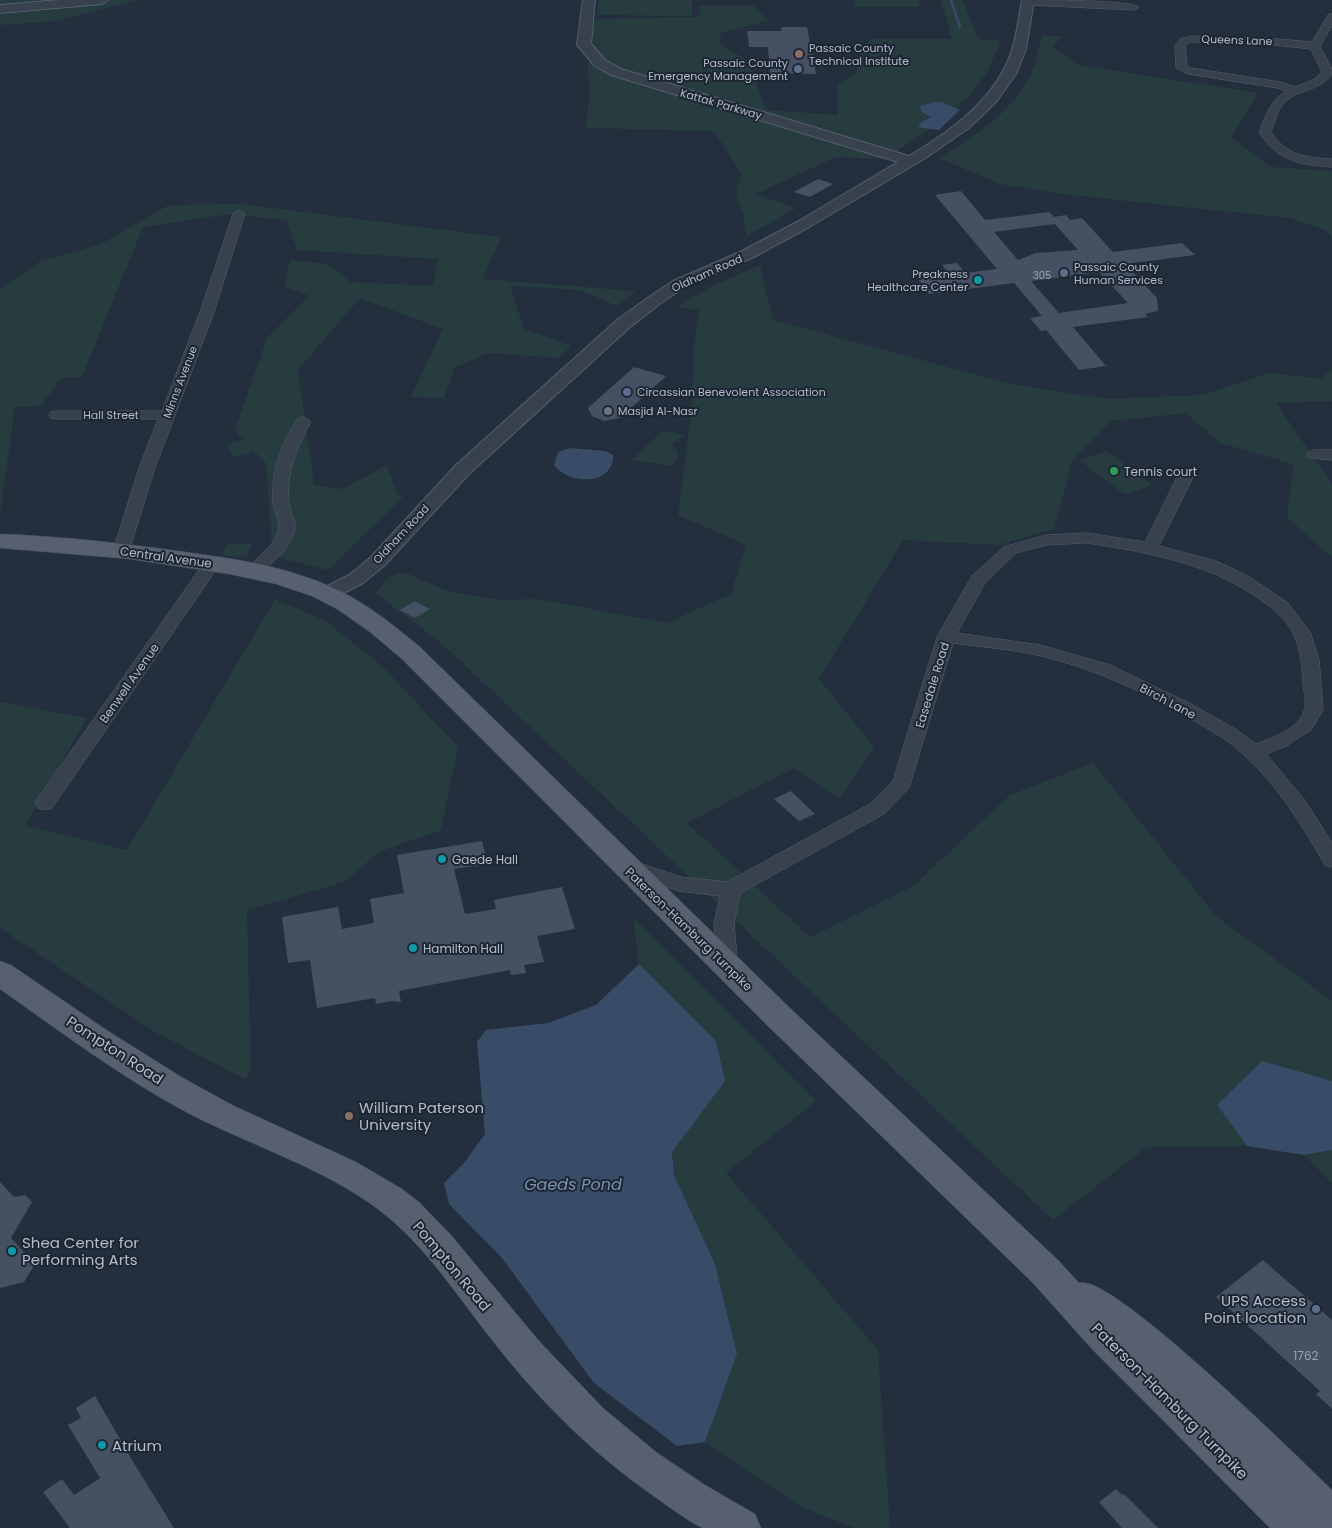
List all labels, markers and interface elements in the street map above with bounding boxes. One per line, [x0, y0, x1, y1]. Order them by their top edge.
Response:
street label: Queens Lane [1201, 31, 1273, 49]
place label: Passaic County Technical Institute [809, 40, 909, 69]
marker: Passaic County Technical Institute [793, 48, 805, 60]
place label: Passaic County Emergency Management [648, 55, 789, 84]
marker: Passaic County Emergency Management [792, 63, 804, 75]
street label: Kattak Parkway [678, 85, 764, 124]
street label: Oldham Road [669, 250, 745, 296]
place label: Passaic County Human Services [1074, 259, 1163, 288]
place label: Preakness Healthcare Center [867, 266, 968, 295]
marker: Passaic County Human Services [1058, 267, 1070, 279]
house number: 305 [1033, 268, 1051, 283]
marker: Preakness Healthcare Center [972, 274, 984, 286]
street label: Minns Avenue [159, 343, 201, 420]
place label: Circassian Benevolent Association [637, 384, 826, 400]
marker: Circassian Benevolent Association [621, 386, 633, 398]
place label: Masjid Al-Nasr [618, 403, 698, 419]
marker: Masjid Al-Nasr [602, 405, 614, 417]
street label: Hall Street [83, 407, 139, 423]
place label: Tennis court [1124, 463, 1197, 480]
marker: Tennis court [1108, 465, 1120, 477]
street label: Oldham Road [369, 501, 433, 567]
street label: Central Avenue [119, 542, 213, 572]
street label: Benwell Avenue [95, 640, 163, 726]
street label: Easedale Road [911, 640, 953, 730]
street label: Birch Lane [1137, 679, 1199, 723]
place label: Gaede Hall [452, 851, 518, 868]
marker: Gaede Hall [436, 853, 448, 865]
street label: Paterson-Hamburg Turnpike [622, 864, 756, 994]
place label: Hamilton Hall [423, 940, 503, 957]
marker: Hamilton Hall [407, 942, 419, 954]
street label: Pompton Road [63, 1011, 167, 1089]
place label: William Paterson University [359, 1097, 484, 1135]
marker: William Paterson University [343, 1110, 355, 1122]
water label: Gaeds Pond [524, 1173, 622, 1196]
street label: Pompton Road [408, 1217, 496, 1315]
place label: Shea Center for Performing Arts [22, 1232, 139, 1270]
marker: Shea Center for Performing Arts [6, 1245, 18, 1257]
place label: UPS Access Point location [1204, 1290, 1306, 1328]
marker: UPS Access Point location [1310, 1303, 1322, 1315]
street label: Paterson-Hamburg Turnpike [1087, 1318, 1253, 1484]
house number: 1762 [1294, 1347, 1319, 1364]
place label: Atrium [112, 1435, 162, 1456]
marker: Atrium [96, 1439, 108, 1451]

